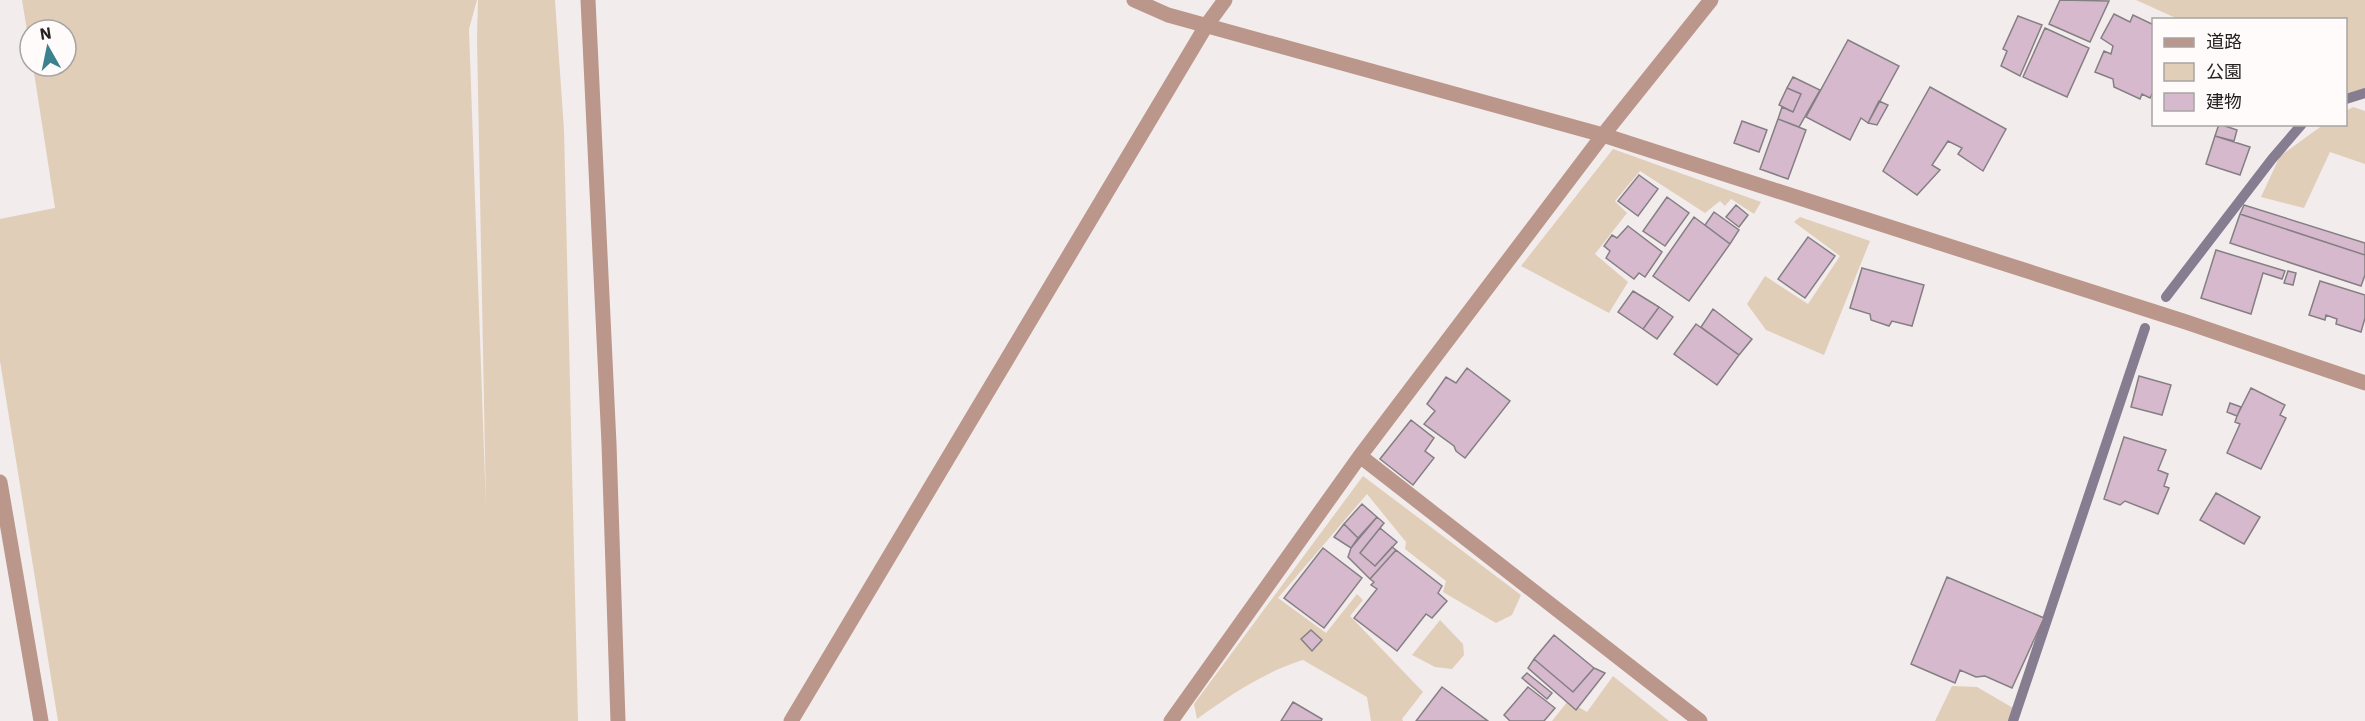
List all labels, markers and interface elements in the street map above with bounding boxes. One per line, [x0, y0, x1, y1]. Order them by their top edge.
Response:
north arrow [18, 18, 78, 78]
legend [2152, 18, 2347, 126]
text: N [38, 22, 53, 44]
text: 道路 [2206, 30, 2242, 53]
text: 公園 [2206, 60, 2242, 83]
text: 建物 [2206, 90, 2242, 113]

